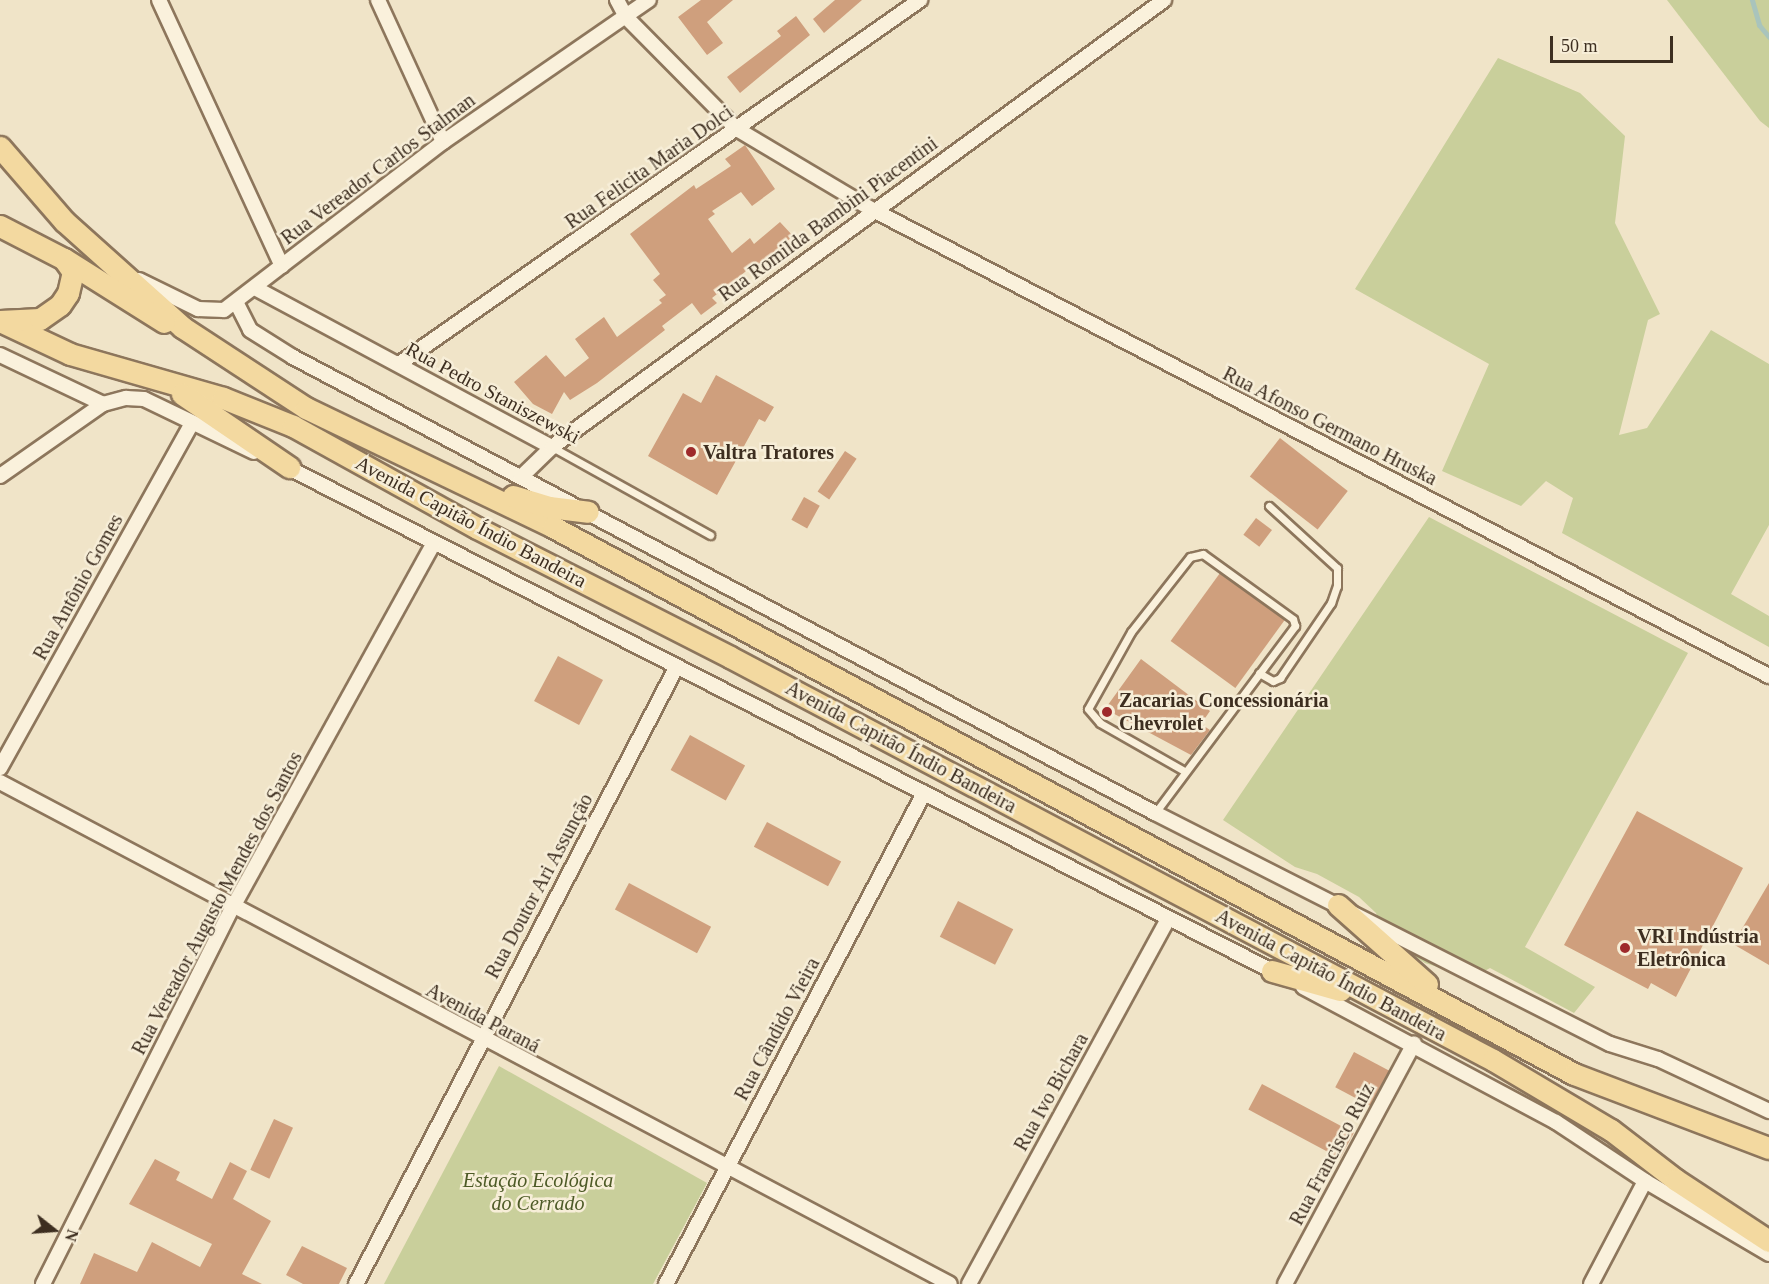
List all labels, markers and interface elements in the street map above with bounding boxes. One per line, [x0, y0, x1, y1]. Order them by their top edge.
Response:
scale bar [1553, 24, 1676, 62]
text: 50 m [1561, 36, 1598, 56]
street label: Rua Vereador Carlos Stalman [276, 88, 480, 250]
street label: Rua Felicita Maria Dolci [560, 100, 738, 234]
street label: Rua Romilda Bambini Piacentini [714, 131, 942, 307]
street label: Rua Pedro Staniszewski [402, 337, 584, 449]
street label: Rua Afonso Germano Hruska [1218, 361, 1442, 491]
place label: Valtra Tratores [703, 440, 834, 464]
marker: Valtra Tratores [684, 445, 698, 459]
street label: Avenida Capitão Índio Bandeira [352, 451, 590, 593]
street label: Rua Antônio Gomes [28, 509, 128, 665]
street label: Avenida Capitão Índio Bandeira [782, 676, 1020, 818]
place label: Zacarias Concessionária Chevrolet [1119, 688, 1328, 735]
marker: Zacarias Concessionária Chevrolet [1100, 705, 1114, 719]
street label: Rua Vereador Augusto Mendes dos Santos [126, 747, 308, 1059]
street label: Rua Doutor Ari Assunção [480, 788, 598, 984]
street label: Avenida Capitão Índio Bandeira [1212, 904, 1450, 1046]
place label: VRI Indústria Eletrônica [1637, 924, 1759, 971]
marker: VRI Indústria Eletrônica [1618, 941, 1632, 955]
street label: Rua Cândido Vieira [729, 953, 825, 1105]
street label: Avenida Paraná [422, 978, 544, 1058]
street label: Rua Ivo Bichara [1009, 1029, 1093, 1155]
street label: Rua Francisco Ruiz [1284, 1079, 1380, 1229]
park label: Estação Ecológica do Cerrado [463, 1169, 613, 1216]
north arrow [24, 1200, 84, 1260]
text: N [62, 1227, 82, 1243]

